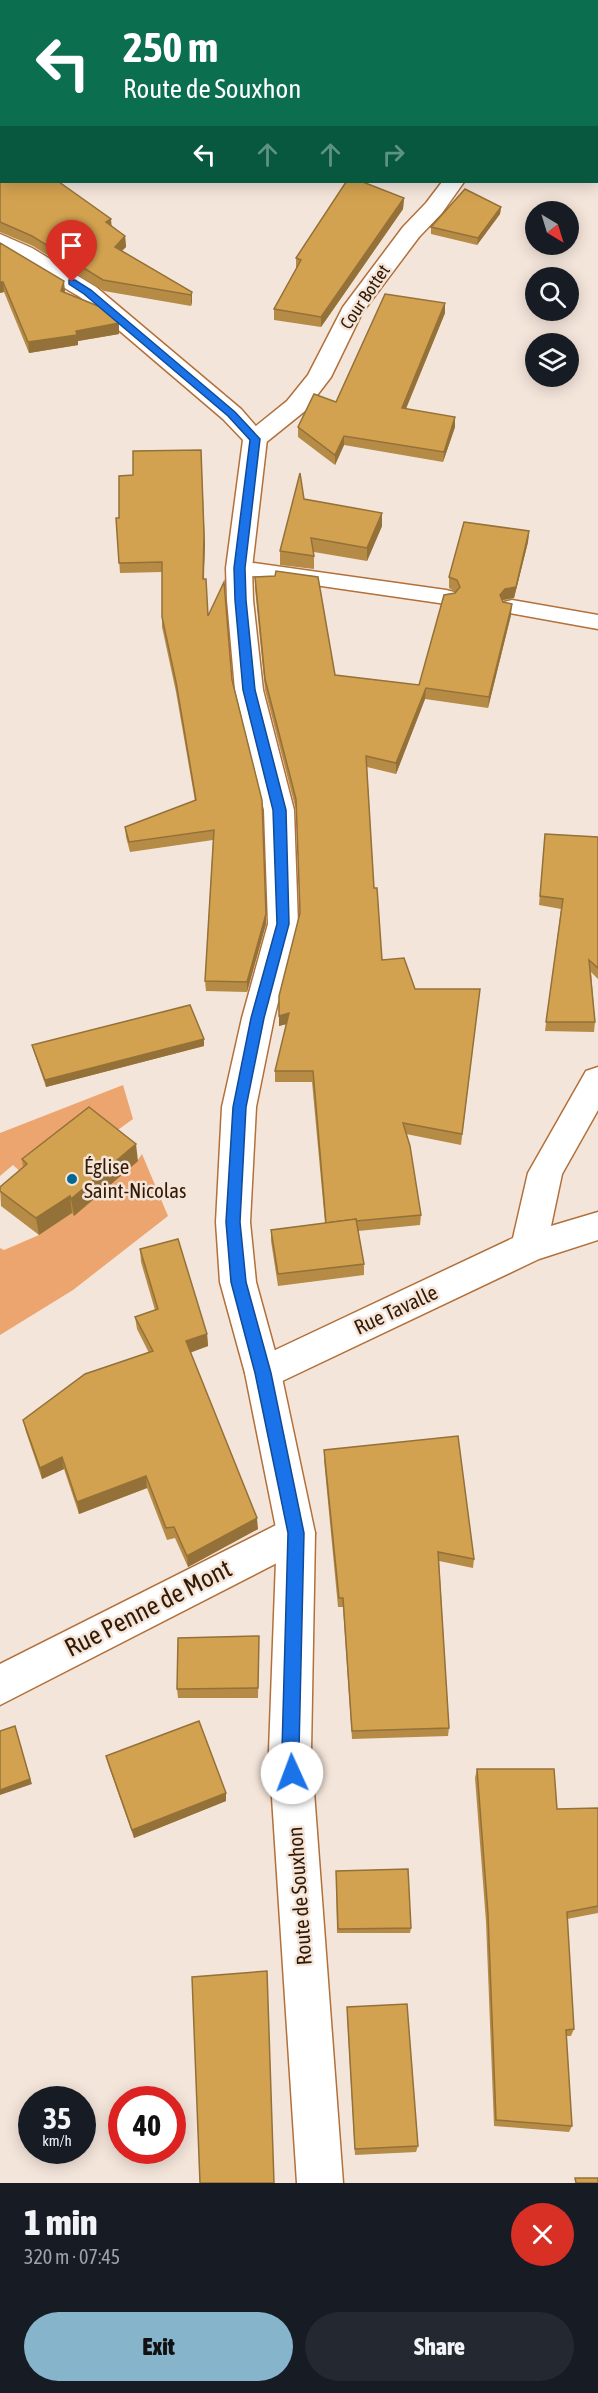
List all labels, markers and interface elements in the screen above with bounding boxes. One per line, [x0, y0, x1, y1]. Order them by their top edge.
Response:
text: 250 m [123, 23, 218, 71]
icon: left [24, 24, 102, 102]
text: Route de Souxhon [123, 73, 301, 104]
icon: left [188, 138, 221, 171]
icon: ahead [251, 138, 284, 171]
icon: ahead [314, 138, 347, 171]
icon: right [377, 138, 410, 171]
north arrow [525, 201, 579, 255]
map controls [525, 201, 579, 387]
pin [46, 220, 97, 282]
icon: arrive [55, 229, 88, 262]
street label: Cour Bottet [335, 260, 394, 333]
button: search [525, 267, 579, 321]
button: layers [525, 333, 579, 387]
place label: Église Saint-Nicolas [84, 1154, 187, 1202]
marker: Église Saint-Nicolas [65, 1172, 79, 1186]
street label: Rue Tavalle [350, 1279, 441, 1339]
street label: Rue Penne de Mont [60, 1553, 236, 1663]
position arrow [260, 1741, 324, 1805]
street label: Route de Souxhon [282, 1826, 316, 1966]
speed limit sign: 40 [108, 2086, 186, 2164]
text: 35 [43, 2101, 71, 2135]
text: km/h [42, 2132, 72, 2149]
text: 1 min [24, 2201, 98, 2243]
button: close [511, 2203, 574, 2266]
text: 320 m · 07:45 [24, 2245, 120, 2268]
button: Exit [24, 2312, 293, 2381]
button: Share [305, 2312, 574, 2381]

